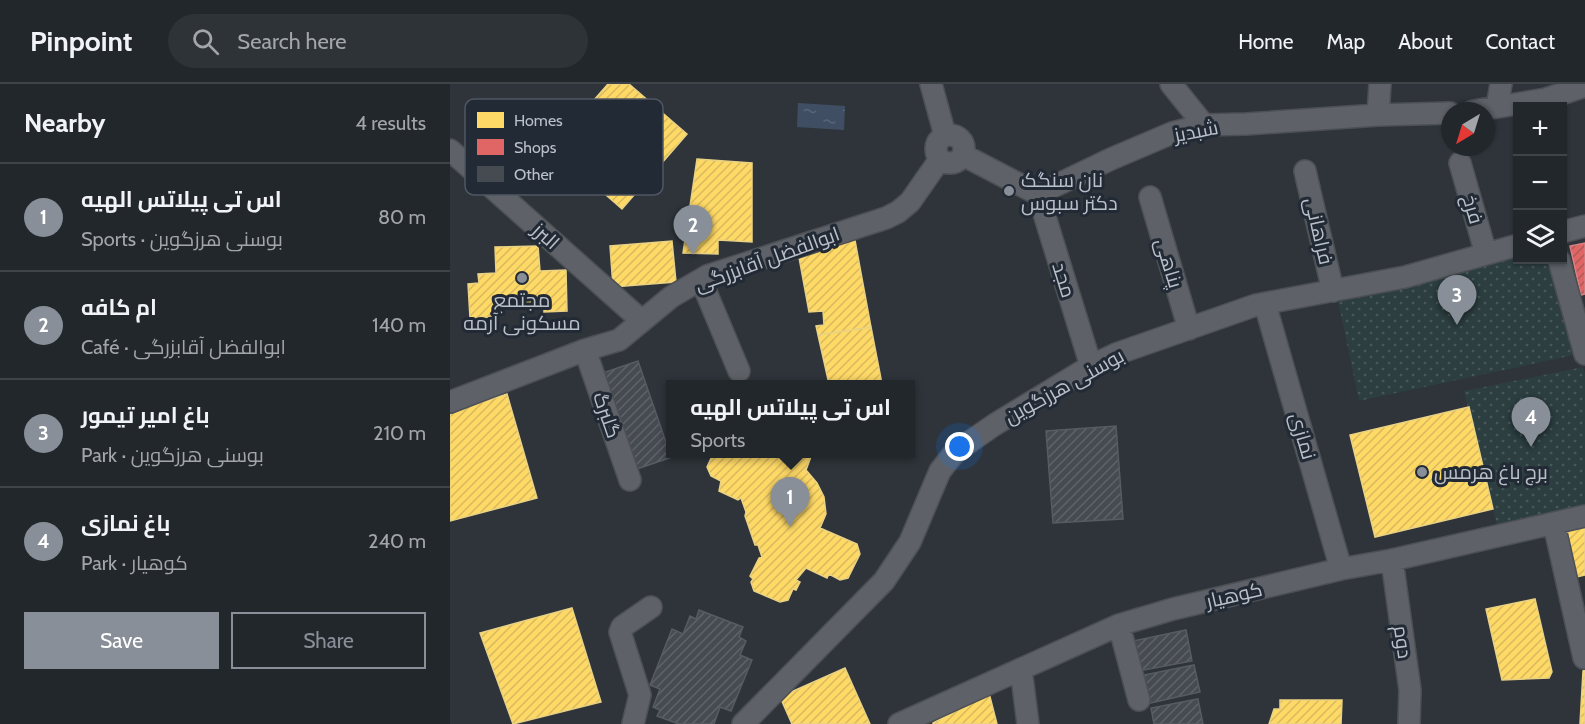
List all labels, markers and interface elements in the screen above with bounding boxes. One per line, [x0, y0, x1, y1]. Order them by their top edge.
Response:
search box [168, 14, 588, 68]
text: Pinpoint [30, 24, 132, 58]
icon: search [189, 25, 222, 58]
text: Search here [237, 28, 347, 55]
text: Home [1238, 29, 1294, 54]
text: Map [1327, 29, 1365, 54]
text: About [1398, 29, 1452, 54]
text: Contact [1485, 29, 1555, 54]
legend [465, 99, 663, 195]
north arrow [1441, 102, 1495, 156]
map controls [1513, 102, 1567, 264]
button: + [1513, 102, 1567, 156]
text: Nearby [24, 107, 105, 139]
text: 4 results [355, 111, 426, 135]
text: Homes [514, 111, 563, 130]
street label: شبدیز [1171, 115, 1220, 147]
text: Shops [514, 138, 557, 157]
button: − [1513, 156, 1567, 210]
text: Other [514, 165, 555, 184]
place label: نان سنگک دکتر سبوس [1021, 168, 1118, 216]
marker: نان سنگک دکتر سبوس [1002, 184, 1016, 198]
text: اس تی پیلاتس الهیه [81, 186, 282, 213]
street label: فرخ [1455, 191, 1489, 227]
street label: فراهانی [1299, 195, 1338, 267]
text: 1 [40, 205, 47, 229]
text: 80 m [378, 205, 426, 229]
pin: 2 [674, 206, 712, 255]
button: layers [1513, 210, 1567, 264]
street label: البرز [527, 217, 564, 254]
street label: ابوالفضل آقابزرگی [691, 222, 843, 297]
text: Sports · بوسنی هرزگوین [81, 227, 283, 251]
street label: پناهی [1149, 235, 1188, 292]
street label: مجد [1047, 259, 1081, 301]
marker: مجتمع مسکونی آرمه [515, 271, 529, 285]
pin: 3 [1438, 276, 1476, 325]
place label: مجتمع مسکونی آرمه [463, 288, 581, 336]
text: ام کافه [81, 294, 157, 321]
text: 2 [38, 313, 49, 337]
text: 140 m [372, 313, 426, 337]
text: Café · ابوالفضل آقابزرگی [81, 335, 286, 359]
street label: بوسنی هرزگوین [1000, 343, 1128, 430]
popup [666, 380, 915, 458]
street label: گلبرگ [588, 389, 626, 441]
text: اس تی پیلاتس الهیه [690, 394, 891, 421]
pin: 4 [1512, 398, 1550, 447]
text: باغ امیر تیمور [81, 402, 210, 429]
street label: نمازی [1284, 410, 1321, 463]
text: 3 [38, 421, 49, 445]
text: 210 m [373, 421, 426, 445]
text: Sports [690, 428, 745, 452]
your location [945, 432, 974, 461]
text: Park · بوسنی هرزگوین [81, 443, 264, 467]
place label: برج باغ هرمس [1434, 460, 1548, 486]
marker: برج باغ هرمس [1415, 465, 1429, 479]
pin: 1 [770, 478, 810, 527]
text: باغ نمازی [81, 510, 170, 537]
text: 4 [37, 529, 50, 553]
text: 240 m [368, 529, 426, 553]
text: Park · کوهیار [81, 551, 188, 575]
street label: کوهیار [1203, 577, 1264, 613]
button: Save [24, 612, 219, 669]
button: Share [231, 612, 426, 669]
street label: دوم [1387, 624, 1417, 660]

